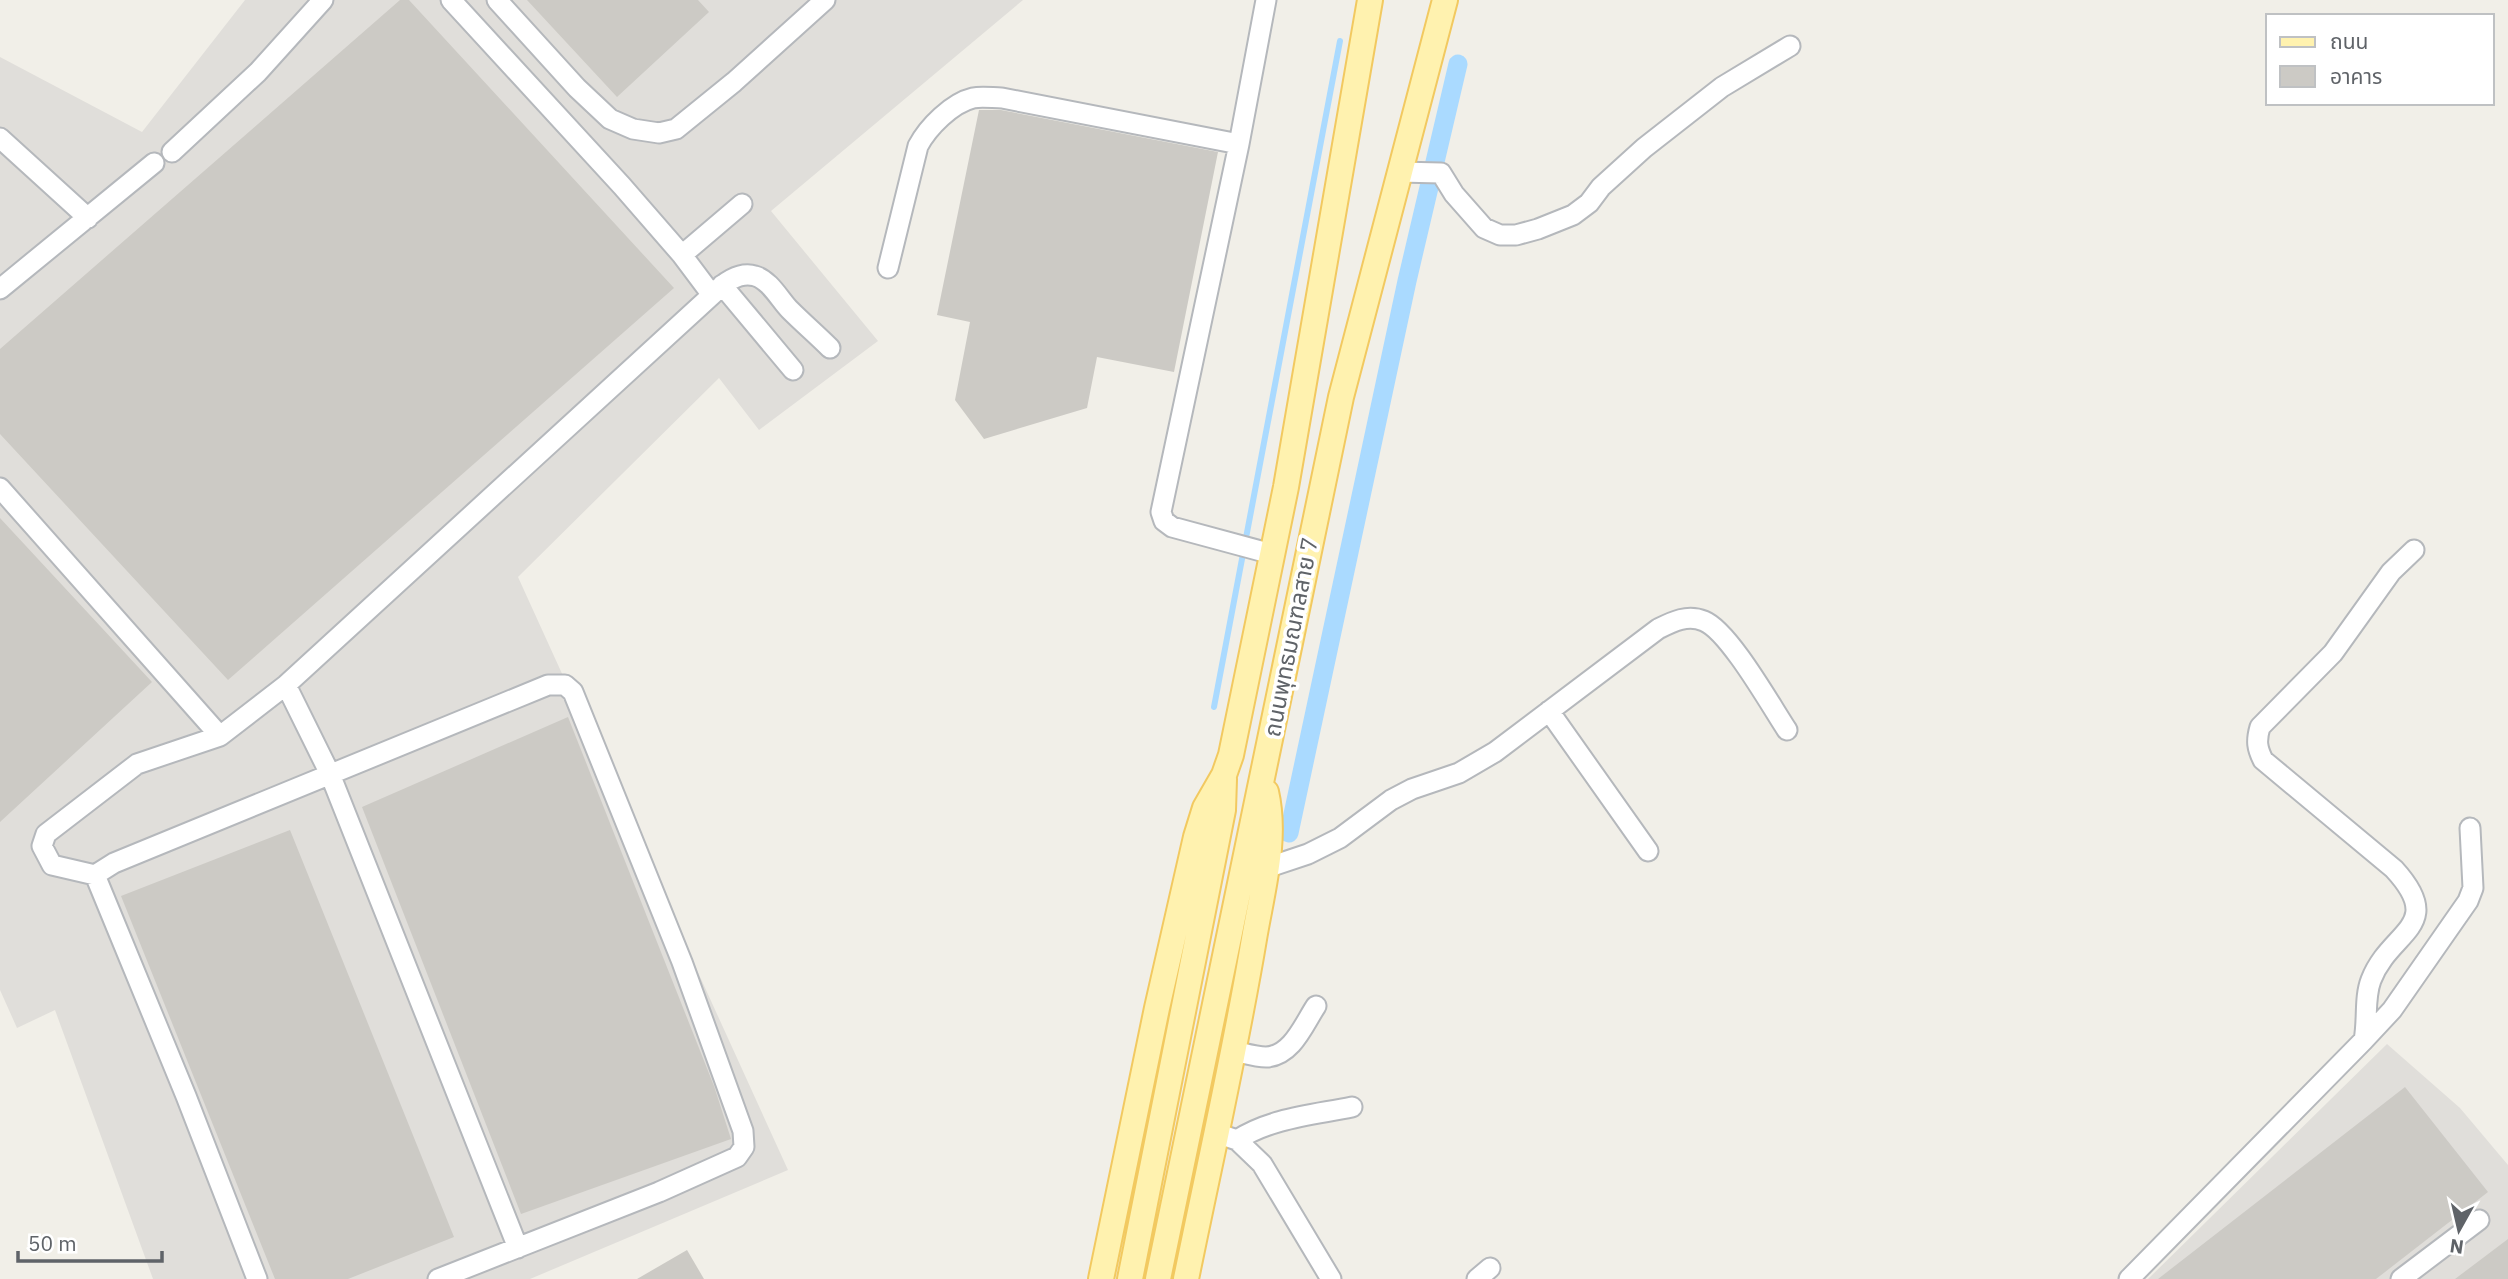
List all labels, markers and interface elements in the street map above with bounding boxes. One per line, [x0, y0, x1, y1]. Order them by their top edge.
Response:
legend [2266, 14, 2494, 105]
text: ถนน [2330, 27, 2368, 55]
text: อาคาร [2330, 62, 2382, 90]
street label: ถนนพุทธมณฑลสาย 7 [1256, 535, 1324, 739]
north arrow [2424, 1195, 2494, 1265]
scale bar [18, 1220, 161, 1264]
text: 50 m [28, 1229, 77, 1257]
text: N [2448, 1234, 2465, 1260]

